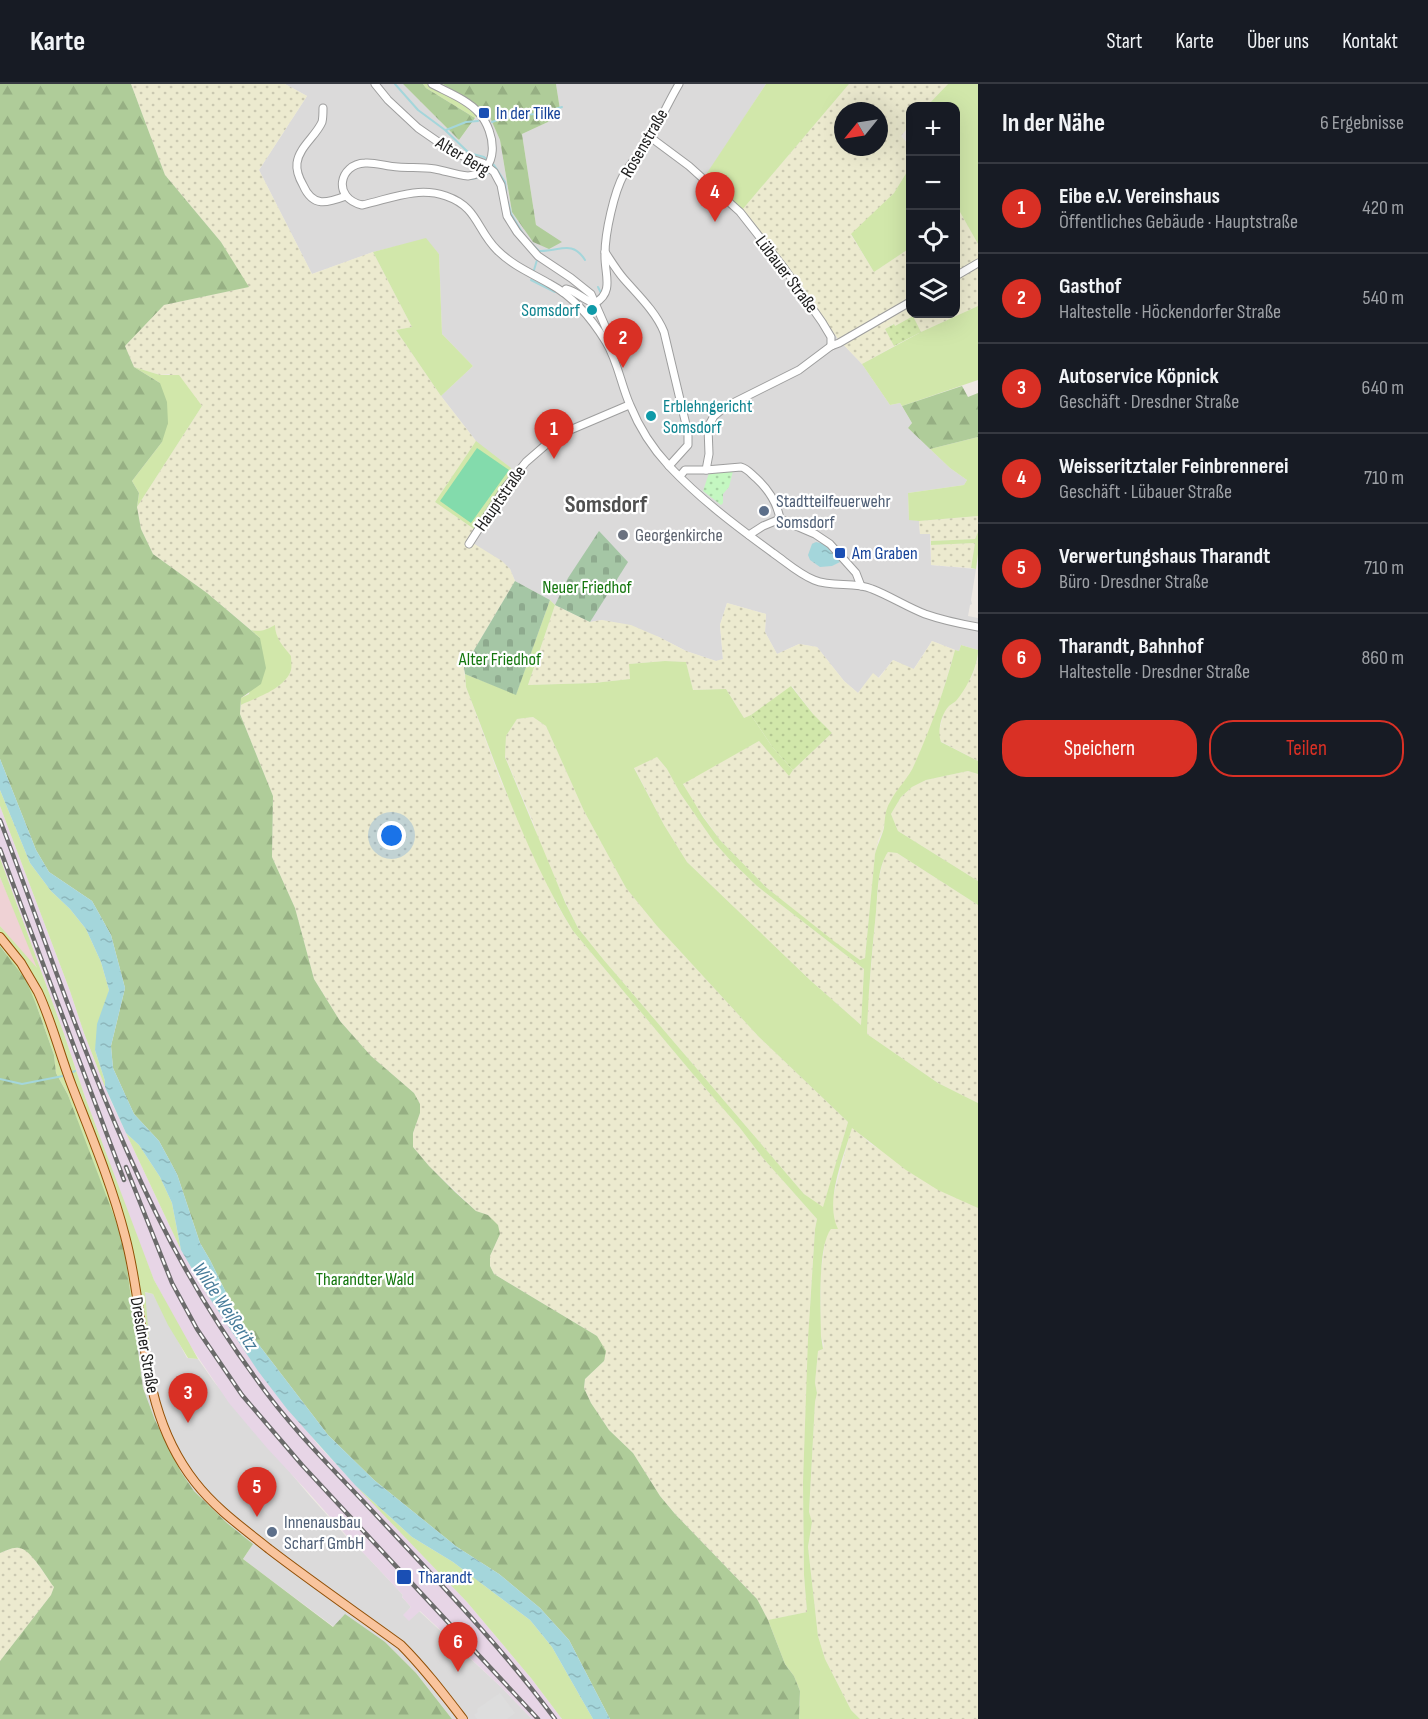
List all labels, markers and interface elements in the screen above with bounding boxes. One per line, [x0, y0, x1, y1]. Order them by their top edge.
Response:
text: Karte [30, 25, 85, 58]
text: Start [1106, 29, 1143, 54]
text: Karte [1176, 29, 1214, 54]
text: Über uns [1247, 29, 1309, 54]
text: Kontakt [1342, 29, 1398, 54]
north arrow [834, 102, 888, 156]
map controls [906, 102, 960, 318]
button: + [906, 102, 960, 156]
place label: In der Tilke [496, 103, 561, 124]
street label: Rosenstraße [616, 105, 672, 181]
marker: In der Tilke [477, 106, 491, 120]
text: In der Nähe [1002, 108, 1105, 139]
text: 6 Ergebnisse [1320, 111, 1404, 135]
street label: Alter Berg [431, 132, 493, 181]
button: − [906, 156, 960, 210]
pin: 4 [696, 172, 734, 222]
text: Eibe e.V. Vereinshaus [1059, 183, 1220, 210]
text: 1 [1018, 196, 1025, 220]
text: 420 m [1362, 196, 1404, 220]
button: locate [906, 210, 960, 264]
text: Öffentliches Gebäude · Hauptstraße [1059, 210, 1298, 234]
street label: Lübauer Straße [751, 232, 822, 317]
button: layers [906, 264, 960, 318]
text: Gasthof [1059, 273, 1121, 300]
text: 2 [1017, 286, 1026, 310]
text: 540 m [1363, 286, 1404, 310]
place label: Somsdorf [521, 300, 581, 321]
text: Haltestelle · Höckendorfer Straße [1059, 300, 1281, 324]
marker: Somsdorf [585, 303, 599, 317]
pin: 2 [604, 318, 642, 368]
text: Autoservice Köpnick [1059, 363, 1219, 390]
text: 3 [1017, 376, 1026, 400]
text: 640 m [1362, 376, 1404, 400]
text: Geschäft · Dresdner Straße [1059, 390, 1239, 414]
place label: Erblehngericht Somsdorf [663, 396, 753, 438]
marker: Erblehngericht Somsdorf [644, 409, 658, 423]
pin: 1 [534, 410, 574, 459]
text: Weisseritztaler Feinbrennerei [1059, 453, 1289, 480]
street label: Hauptstraße [470, 462, 531, 535]
text: 4 [1017, 466, 1026, 490]
text: 710 m [1364, 466, 1404, 490]
text: Geschäft · Lübauer Straße [1059, 480, 1232, 504]
district label: Somsdorf [565, 490, 648, 519]
place label: Stadtteilfeuerwehr Somsdorf [776, 491, 891, 533]
marker: Stadtteilfeuerwehr Somsdorf [757, 504, 771, 518]
place label: Georgenkirche [635, 525, 723, 546]
marker: Georgenkirche [616, 528, 630, 542]
place label: Am Graben [851, 543, 918, 564]
text: Verwertungshaus Tharandt [1059, 543, 1270, 570]
marker: Am Graben [833, 546, 847, 560]
text: 5 [1017, 556, 1026, 580]
text: 710 m [1364, 556, 1404, 580]
text: Büro · Dresdner Straße [1059, 570, 1209, 594]
park label: Neuer Friedhof [542, 577, 633, 598]
text: Tharandt, Bahnhof [1059, 633, 1204, 660]
text: 6 [1017, 646, 1026, 670]
text: 860 m [1362, 646, 1404, 670]
park label: Alter Friedhof [458, 649, 542, 670]
text: Haltestelle · Dresdner Straße [1059, 660, 1250, 684]
button: Speichern [1002, 720, 1197, 777]
button: Teilen [1209, 720, 1404, 777]
your location [377, 821, 406, 850]
water label: Wilde Weißeritz [187, 1258, 264, 1356]
park label: Tharandter Wald [316, 1269, 414, 1290]
street label: Dresdner Straße [126, 1295, 163, 1395]
pin: 3 [168, 1374, 207, 1423]
pin: 5 [238, 1468, 276, 1517]
place label: Innenausbau Scharf GmbH [284, 1512, 364, 1554]
marker: Innenausbau Scharf GmbH [265, 1525, 279, 1539]
place label: Tharandt [418, 1567, 473, 1588]
marker: Tharandt [395, 1568, 413, 1586]
pin: 6 [438, 1622, 478, 1672]

